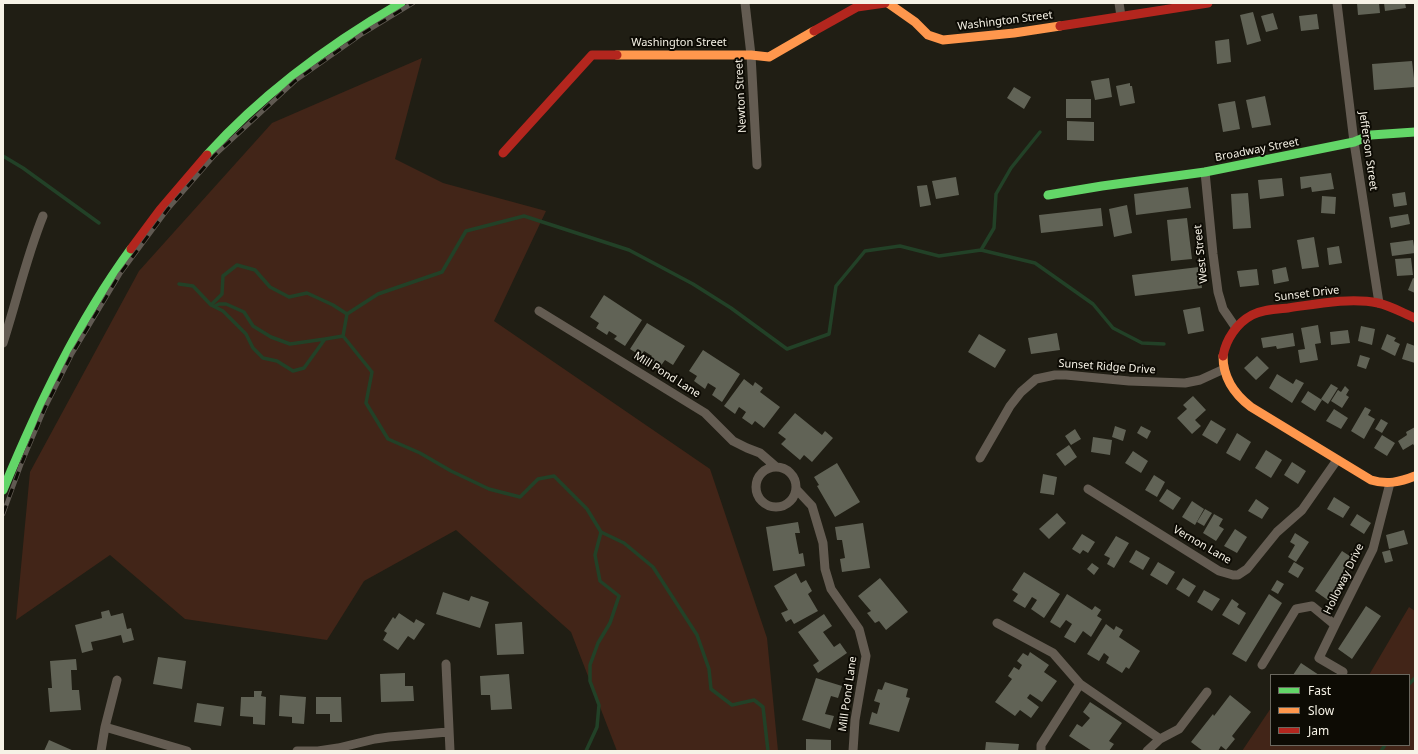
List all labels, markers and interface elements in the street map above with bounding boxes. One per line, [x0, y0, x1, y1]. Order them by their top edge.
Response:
street label: Washington Street [957, 9, 1053, 33]
street label: Washington Street [631, 36, 727, 50]
street label: Newton Street [732, 59, 750, 133]
street label: Jefferson Street [1356, 111, 1380, 191]
street label: Broadway Street [1214, 135, 1300, 165]
street label: West Street [1191, 224, 1211, 284]
street label: Sunset Drive [1274, 283, 1340, 305]
street label: Mill Pond Lane [631, 349, 703, 401]
street label: Sunset Ridge Drive [1058, 357, 1156, 377]
street label: Vernon Lane [1170, 523, 1234, 567]
street label: Holloway Drive [1321, 541, 1367, 617]
street label: Mill Pond Lane [836, 655, 860, 733]
legend [1270, 674, 1410, 746]
text: Fast [1308, 682, 1331, 699]
text: Slow [1308, 702, 1334, 719]
text: Jam [1308, 722, 1329, 739]

